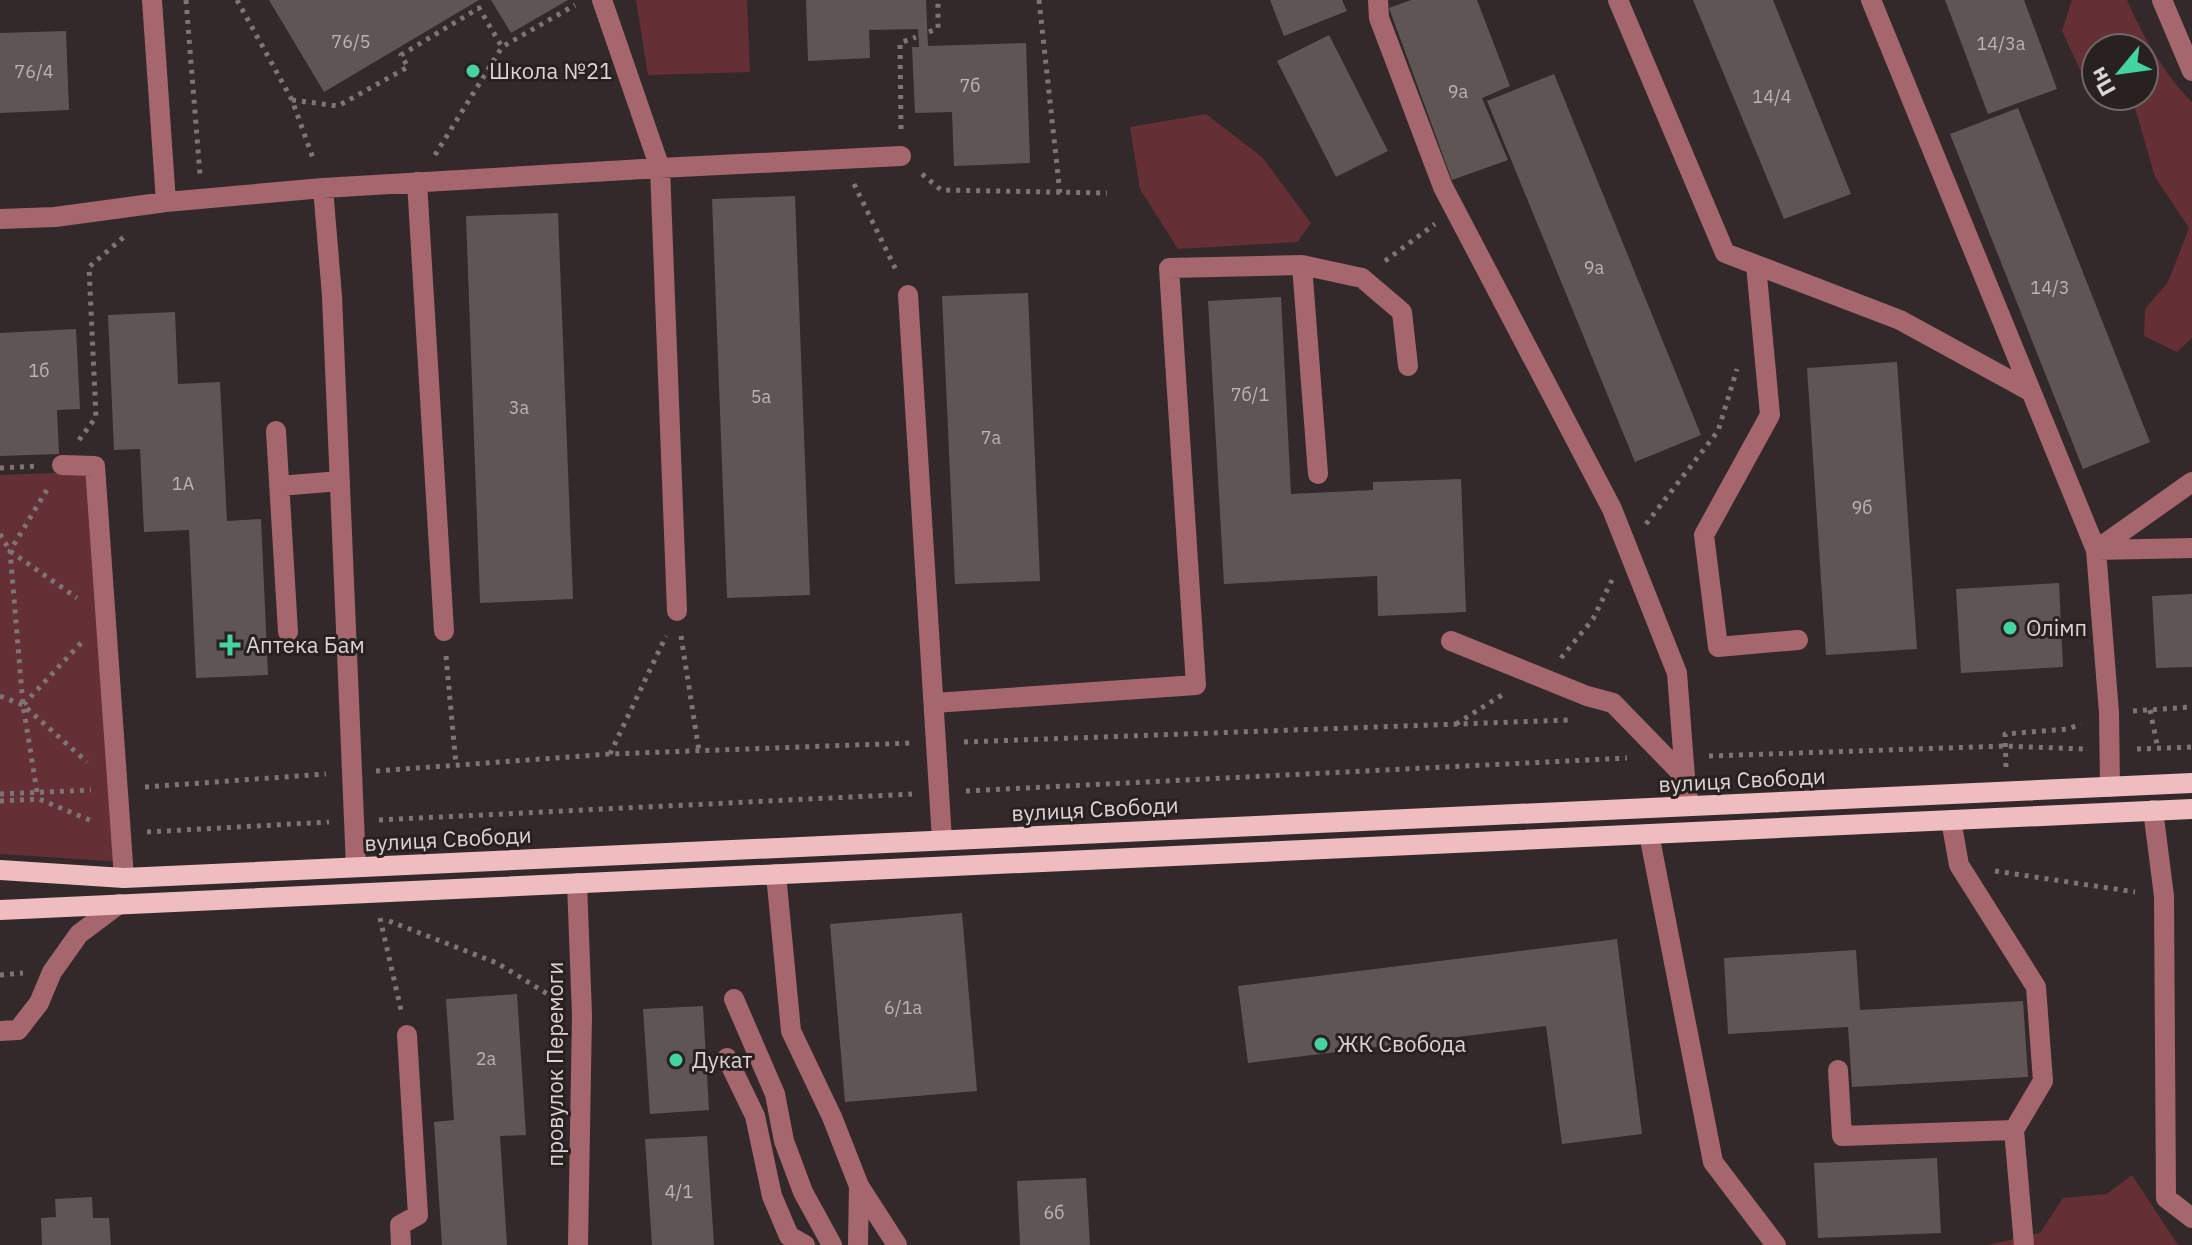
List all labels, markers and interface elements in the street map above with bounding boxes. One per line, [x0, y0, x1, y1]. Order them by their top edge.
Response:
house number: 76/5 [331, 30, 371, 53]
house number: 14/3а [1977, 32, 2026, 55]
north arrow [2080, 32, 2160, 112]
place label: Школа №21 [489, 56, 612, 85]
house number: 76/4 [14, 60, 54, 83]
marker: Школа №21 [464, 62, 482, 80]
text: Пн [2082, 62, 2122, 102]
house number: 7б [960, 74, 980, 97]
house number: 9а [1448, 80, 1469, 103]
house number: 14/4 [1752, 85, 1792, 108]
house number: 9а [1584, 256, 1605, 279]
house number: 14/3 [2030, 276, 2070, 299]
house number: 1б [29, 359, 49, 382]
house number: 7б/1 [1231, 383, 1269, 406]
house number: 5а [751, 385, 772, 408]
house number: 3а [509, 396, 530, 419]
house number: 7а [981, 426, 1002, 449]
house number: 1А [172, 472, 195, 495]
house number: 9б [1852, 496, 1872, 519]
place label: Олімп [2026, 613, 2087, 642]
marker: Олімп [2001, 619, 2019, 637]
place label: Аптека Бам [246, 630, 365, 659]
marker: Аптека Бам [221, 636, 239, 654]
street label: вулиця Свободи [1658, 761, 1826, 798]
street label: вулиця Свободи [1011, 790, 1179, 827]
street label: вулиця Свободи [364, 820, 532, 857]
street label: провулок Перемоги [540, 962, 569, 1166]
house number: 6/1а [884, 996, 922, 1019]
place label: ЖК Свобода [1337, 1029, 1466, 1058]
marker: ЖК Свобода [1312, 1035, 1330, 1053]
place label: Дукат [692, 1045, 752, 1074]
house number: 2а [476, 1047, 497, 1070]
marker: Дукат [667, 1051, 685, 1069]
house number: 4/1 [665, 1180, 693, 1203]
house number: 6б [1044, 1201, 1064, 1224]

